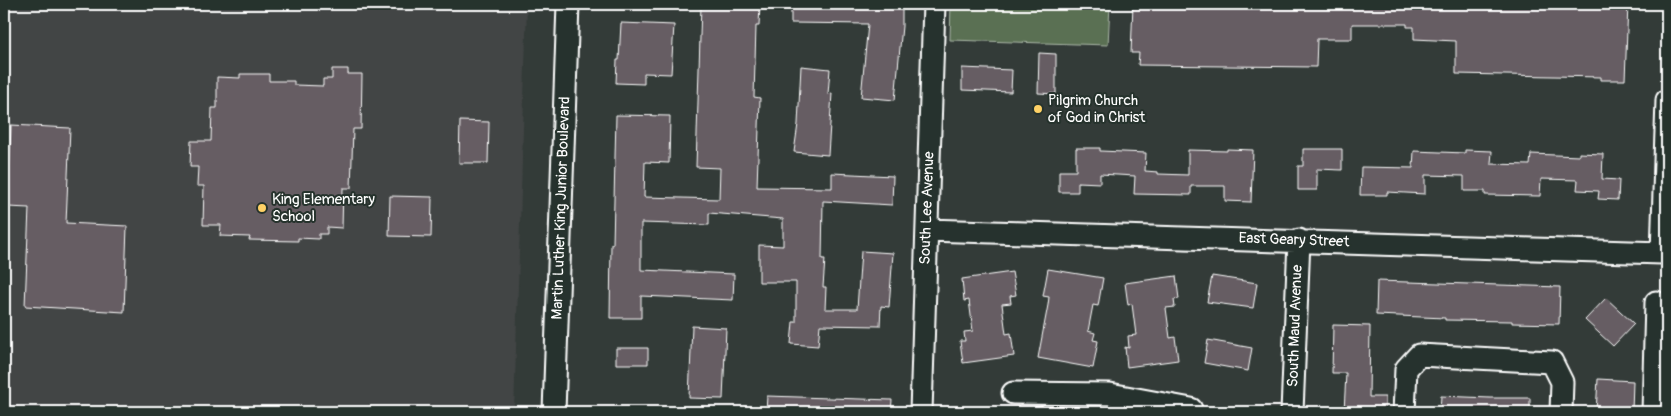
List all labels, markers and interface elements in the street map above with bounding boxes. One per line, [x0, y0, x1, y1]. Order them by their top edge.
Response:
place label: Pilgrim Church of God in Christ [1048, 91, 1146, 127]
street label: Martin Luther King Junior Boulevard [548, 96, 574, 320]
marker: Pilgrim Church of God in Christ [1032, 103, 1044, 115]
street label: South Lee Avenue [916, 150, 938, 265]
place label: King Elementary School [272, 190, 376, 226]
marker: King Elementary School [256, 202, 268, 214]
street label: East Geary Street [1238, 229, 1351, 251]
street label: South Maud Avenue [1283, 264, 1307, 388]

